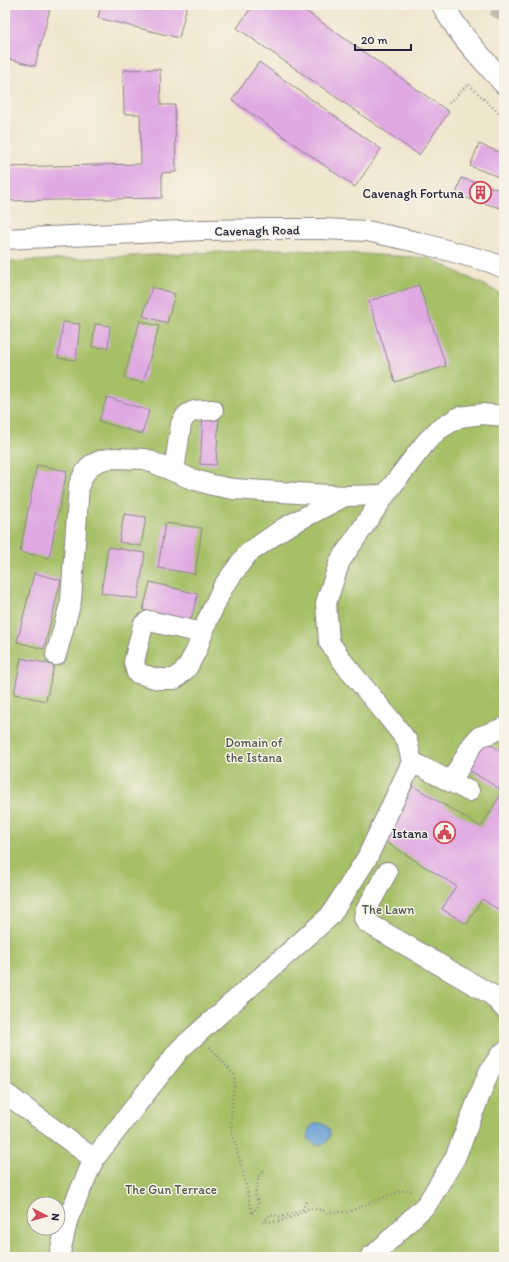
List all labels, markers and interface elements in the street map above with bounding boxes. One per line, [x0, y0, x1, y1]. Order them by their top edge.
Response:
scale bar [355, 26, 411, 52]
text: 20 m [361, 33, 388, 47]
building icon: Cavenagh Fortuna [467, 180, 493, 206]
place label: Cavenagh Fortuna [363, 186, 464, 201]
street label: Cavenagh Road [214, 222, 300, 239]
park label: Domain of the Istana [225, 735, 283, 765]
public building icon: Istana [431, 820, 457, 846]
place label: Istana [392, 826, 429, 841]
park label: The Lawn [362, 902, 415, 917]
park label: The Gun Terrace [125, 1182, 217, 1197]
north arrow [26, 1196, 66, 1236]
text: N [49, 1213, 62, 1221]

